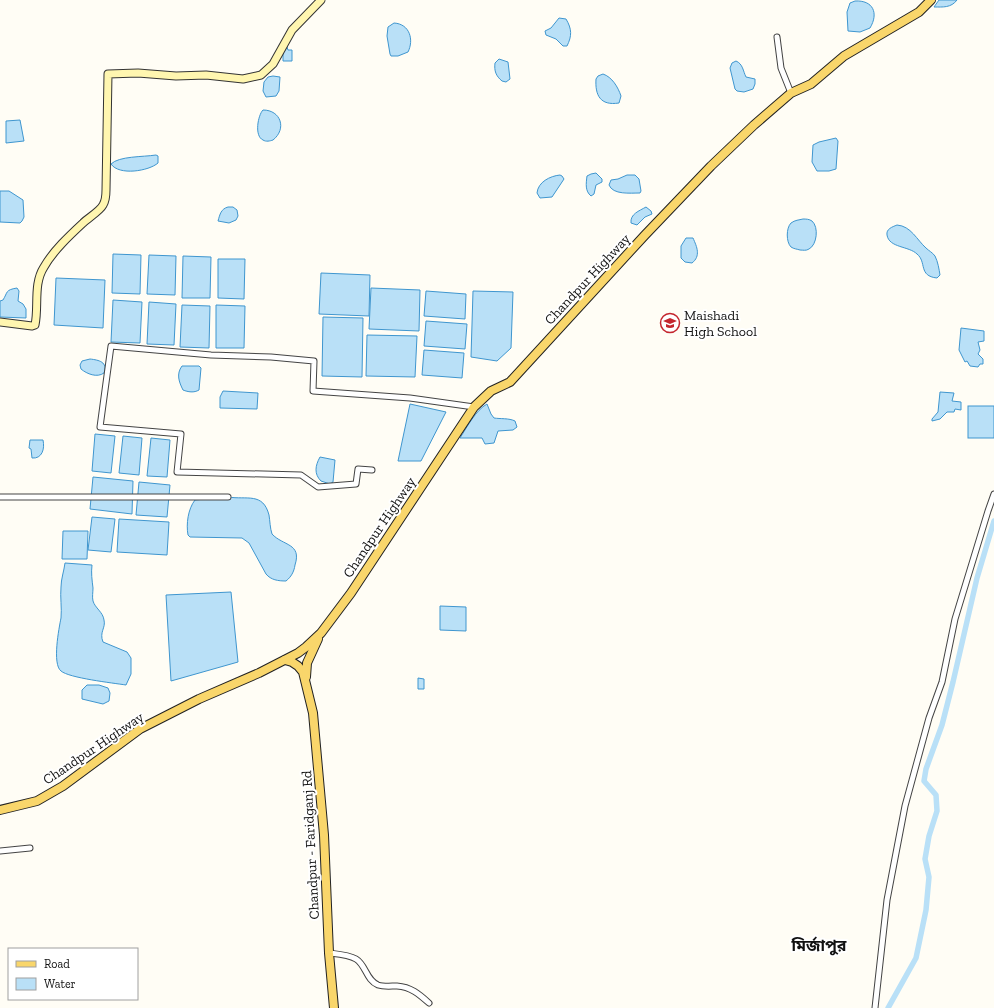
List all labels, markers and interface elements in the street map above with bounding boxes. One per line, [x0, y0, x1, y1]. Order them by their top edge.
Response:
street label: Chandpur Highway [541, 230, 634, 328]
place label: Maishadi High School [684, 307, 757, 340]
school or university icon: Maishadi High School [659, 312, 681, 334]
street label: Chandpur Highway [339, 473, 420, 581]
street label: Chandpur Highway [40, 708, 148, 788]
street label: Chandpur - Faridganj Rd [298, 770, 323, 920]
district label: মির্জাপুর [791, 936, 847, 956]
legend [8, 948, 138, 1000]
text: Road [44, 957, 70, 971]
text: Water [44, 977, 76, 991]

